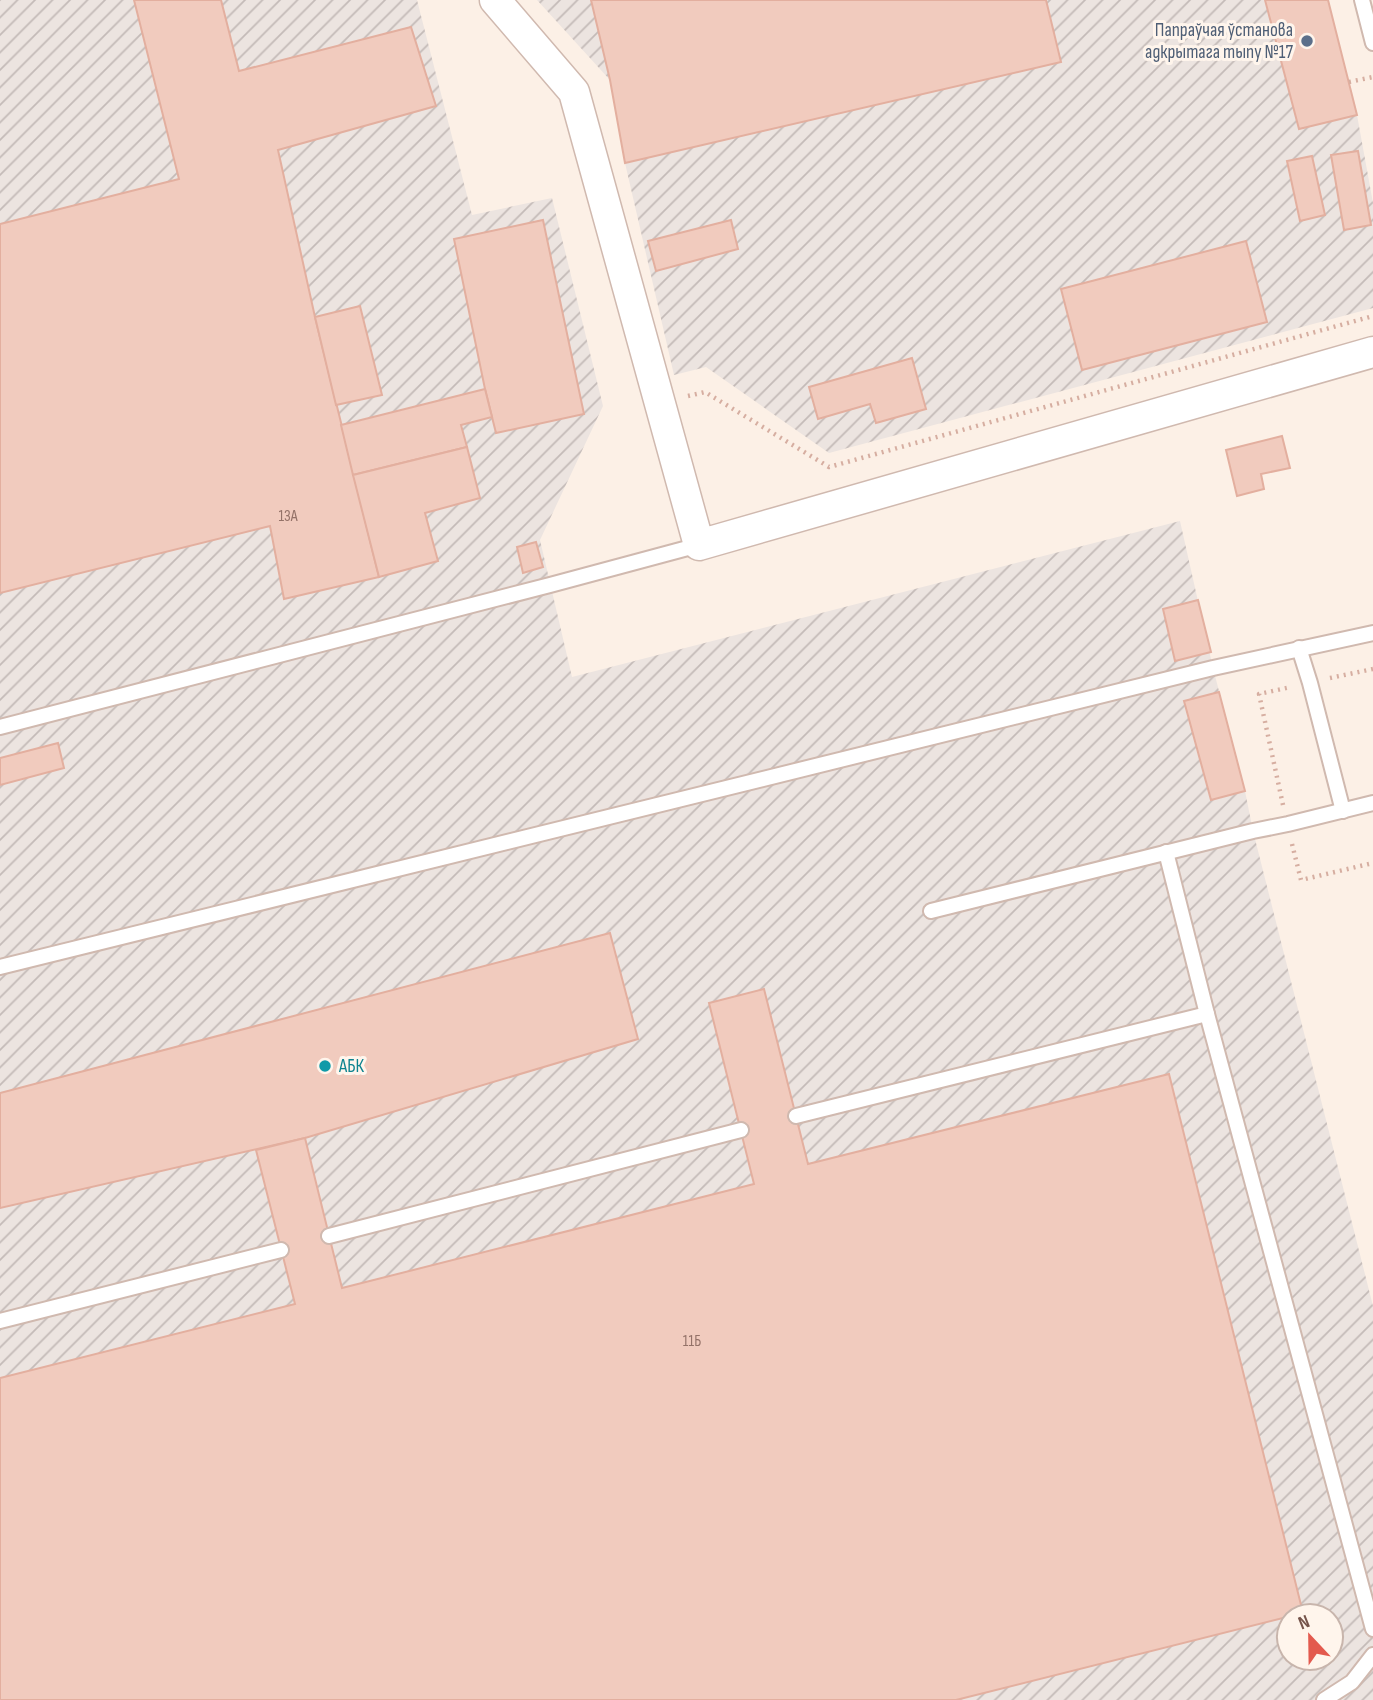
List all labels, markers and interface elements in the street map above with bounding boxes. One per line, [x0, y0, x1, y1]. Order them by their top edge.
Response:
place label: Папраўчая ўстанова адкрытага тыпу №17 [1145, 19, 1293, 64]
marker: Папраўчая ўстанова адкрытага тыпу №17 [1299, 33, 1315, 49]
house number: 13А [278, 507, 298, 526]
place label: АБК [338, 1055, 364, 1078]
marker: АБК [317, 1058, 333, 1074]
house number: 11Б [683, 1332, 701, 1351]
north arrow [1275, 1602, 1345, 1672]
text: N [1295, 1610, 1313, 1635]

